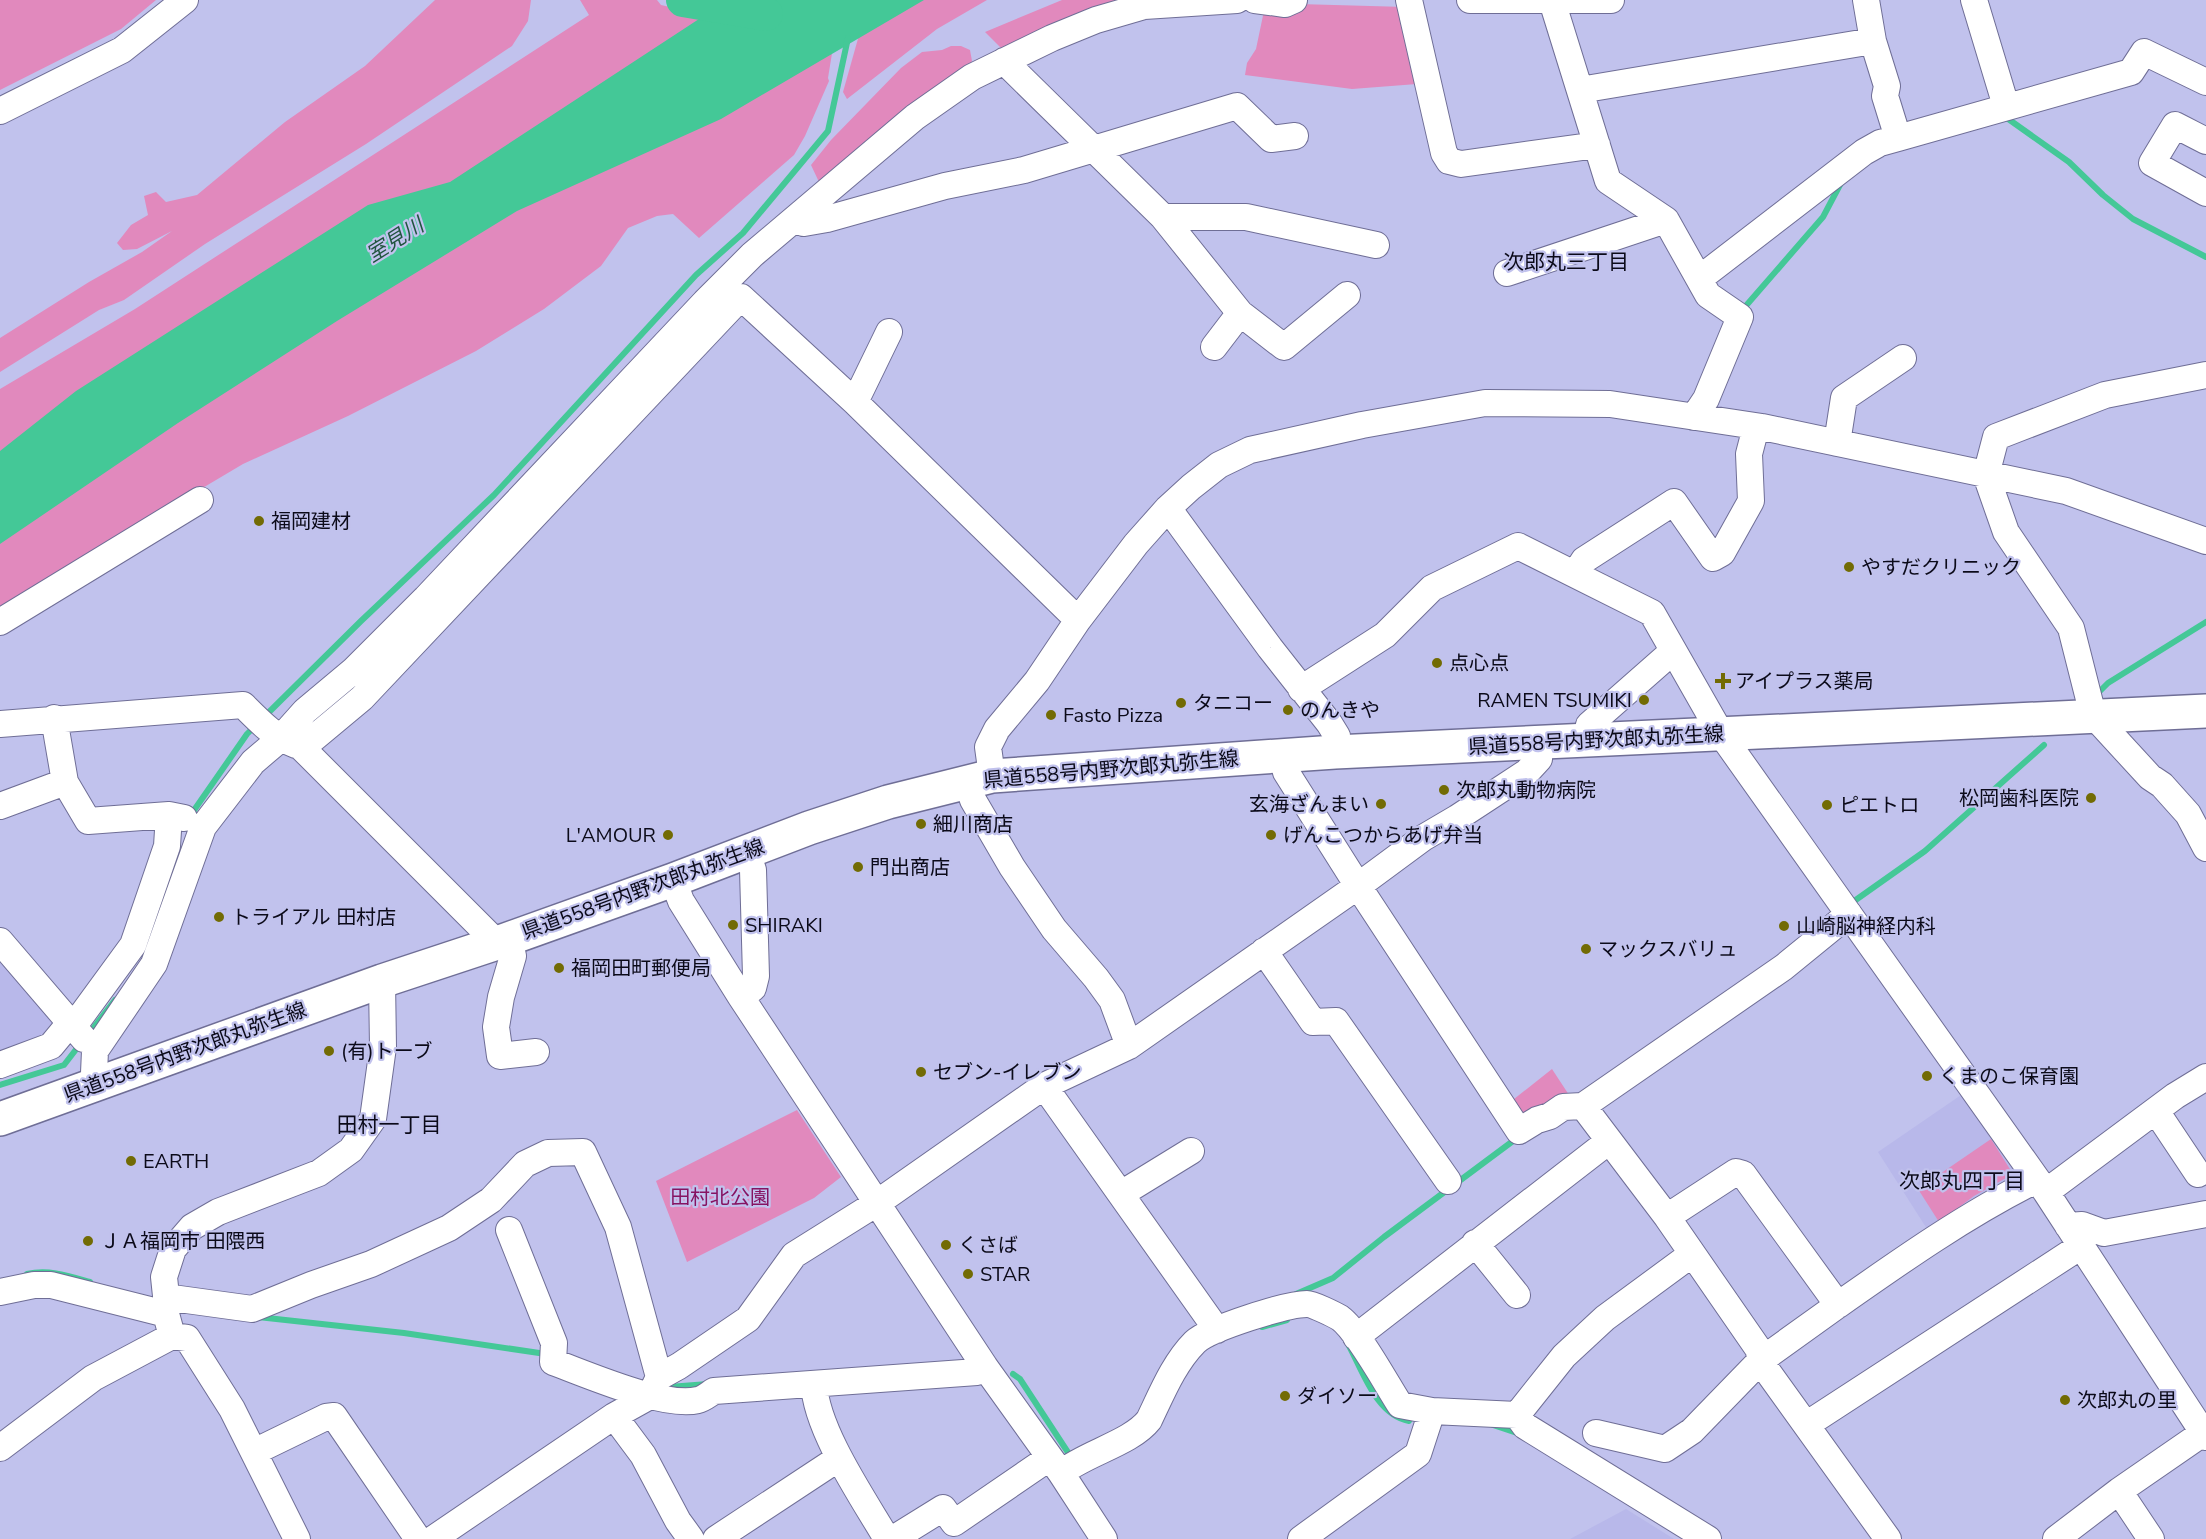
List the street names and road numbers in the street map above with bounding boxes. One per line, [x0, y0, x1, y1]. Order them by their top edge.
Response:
street label: 県道558号内野次郎丸弥生線 [1467, 720, 1725, 761]
street label: 県道558号内野次郎丸弥生線 [982, 745, 1240, 794]
street label: 県道558号内野次郎丸弥生線 [518, 833, 768, 946]
street label: 県道558号内野次郎丸弥生線 [60, 996, 310, 1109]

